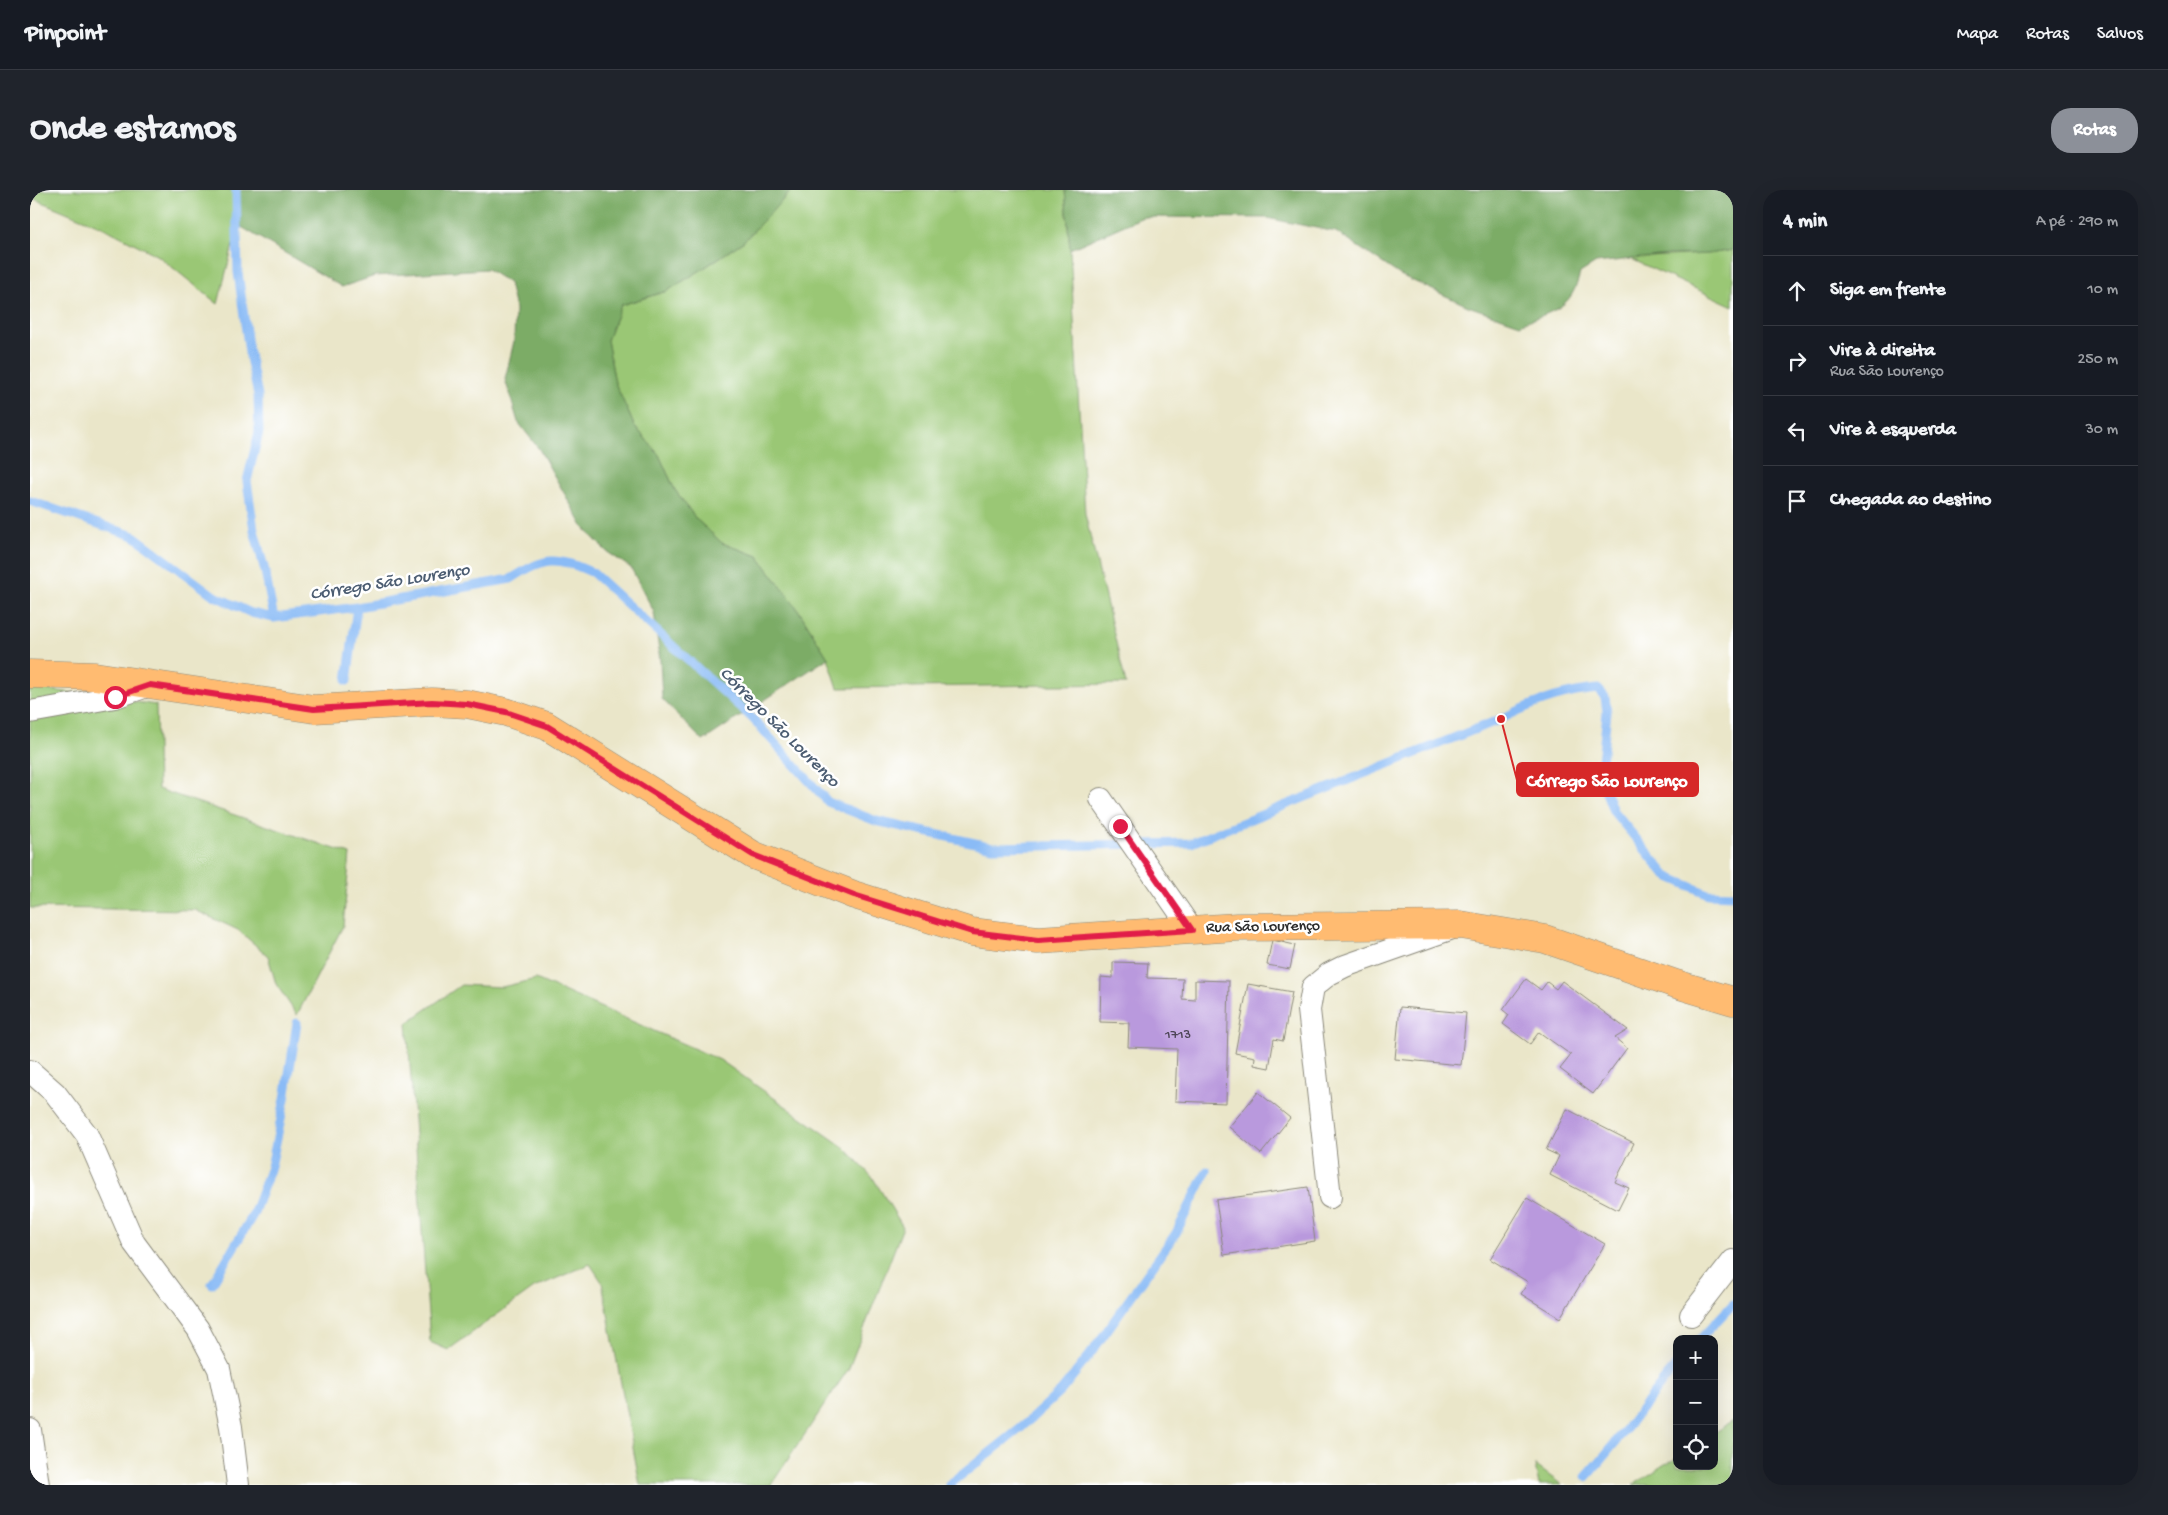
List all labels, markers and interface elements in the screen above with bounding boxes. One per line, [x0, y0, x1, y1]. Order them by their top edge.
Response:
text: Pinpoint [25, 20, 106, 49]
text: Mapa [1957, 24, 1998, 45]
text: Rotas [2026, 24, 2069, 45]
text: Salvos [2097, 24, 2143, 45]
button: Rotas [2051, 108, 2138, 153]
text: Onde estamos [30, 110, 235, 151]
text: 4 min [1783, 210, 1827, 235]
text: A pé · 290 m [2036, 213, 2118, 232]
icon: ahead [1783, 277, 1811, 305]
text: Siga em frente [1830, 279, 1946, 302]
text: 10 m [2087, 281, 2118, 300]
text: Vire à direita [1830, 340, 1935, 363]
icon: right [1783, 347, 1811, 375]
text: 250 m [2078, 351, 2118, 370]
text: Rua São Lourenço [1830, 363, 1944, 382]
icon: left [1783, 417, 1811, 445]
text: Vire à esquerda [1830, 419, 1956, 442]
text: 30 m [2085, 421, 2118, 440]
icon: arrive [1783, 487, 1811, 515]
text: Chegada ao destino [1830, 489, 1991, 512]
water label: Córrego São Lourenço [309, 560, 472, 606]
water label: Córrego São Lourenço [715, 664, 844, 793]
route start [104, 686, 127, 709]
callout: Córrego São Lourenço [1517, 763, 1698, 796]
text: Córrego São Lourenço [1526, 772, 1688, 793]
route end [1109, 815, 1132, 838]
street label: Rua São Lourenço [1206, 918, 1320, 938]
house number: 1713 [1164, 1027, 1191, 1044]
map controls [1673, 1335, 1718, 1470]
button: + [1673, 1335, 1718, 1380]
button: − [1673, 1380, 1718, 1425]
button: locate [1673, 1425, 1718, 1470]

